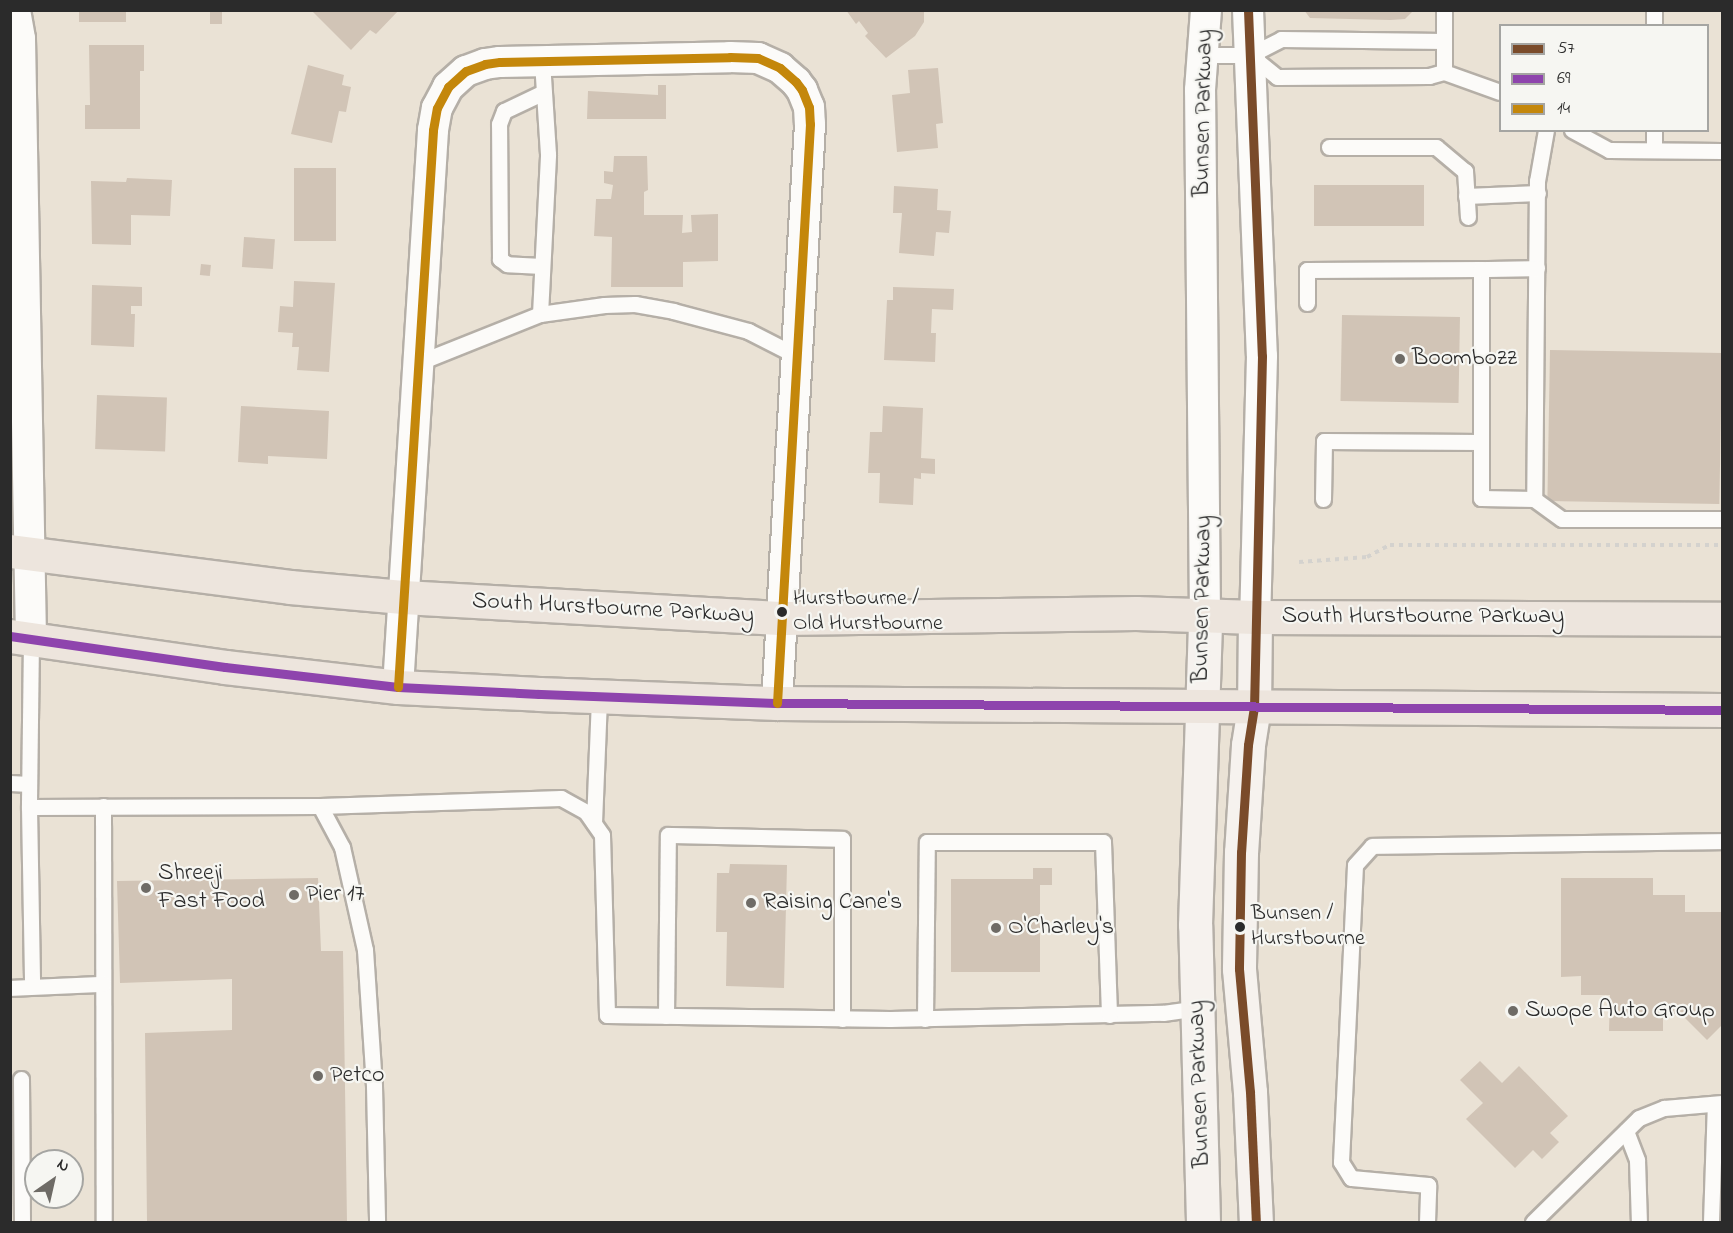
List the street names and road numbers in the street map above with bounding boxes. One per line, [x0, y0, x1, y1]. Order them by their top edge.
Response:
street label: Bunsen Parkway [1188, 29, 1220, 197]
street label: Bunsen Parkway [1187, 515, 1219, 683]
street label: South Hurstbourne Parkway [471, 587, 755, 631]
street label: South Hurstbourne Parkway [1282, 603, 1564, 631]
street label: Bunsen Parkway [1183, 1000, 1217, 1168]

